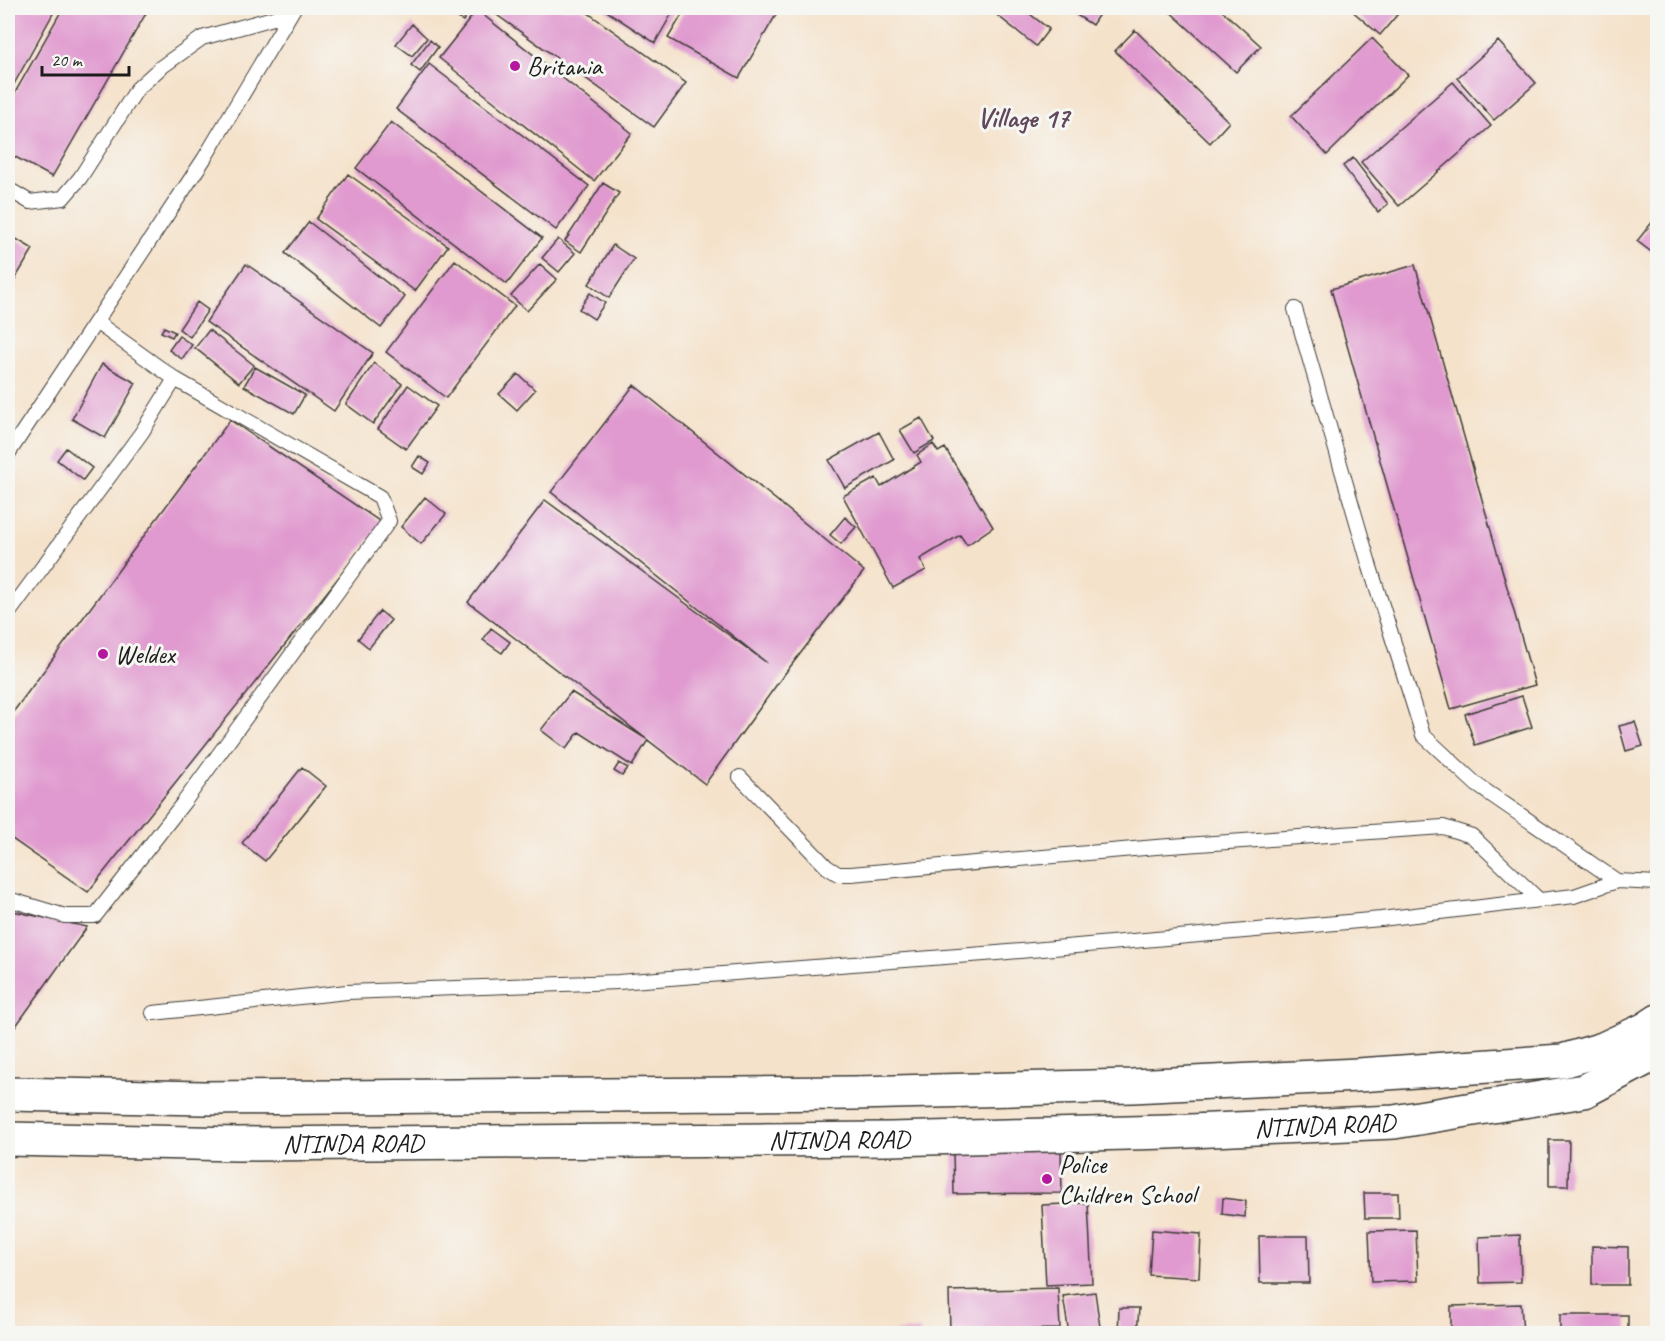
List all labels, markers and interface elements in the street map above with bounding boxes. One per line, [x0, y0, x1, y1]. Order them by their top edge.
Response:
scale bar [42, 39, 129, 77]
text: 20 m [51, 49, 84, 71]
place label: Britania [527, 50, 603, 83]
marker: Britania [508, 59, 522, 73]
district label: Village 17 [977, 100, 1072, 135]
place label: Weldex [115, 638, 177, 671]
marker: Weldex [96, 647, 110, 661]
street label: NTINDA ROAD [1254, 1105, 1399, 1145]
street label: NTINDA ROAD [768, 1122, 913, 1156]
street label: NTINDA ROAD [282, 1126, 426, 1160]
place label: Police Children School [1059, 1148, 1200, 1211]
marker: Police Children School [1040, 1172, 1054, 1186]

